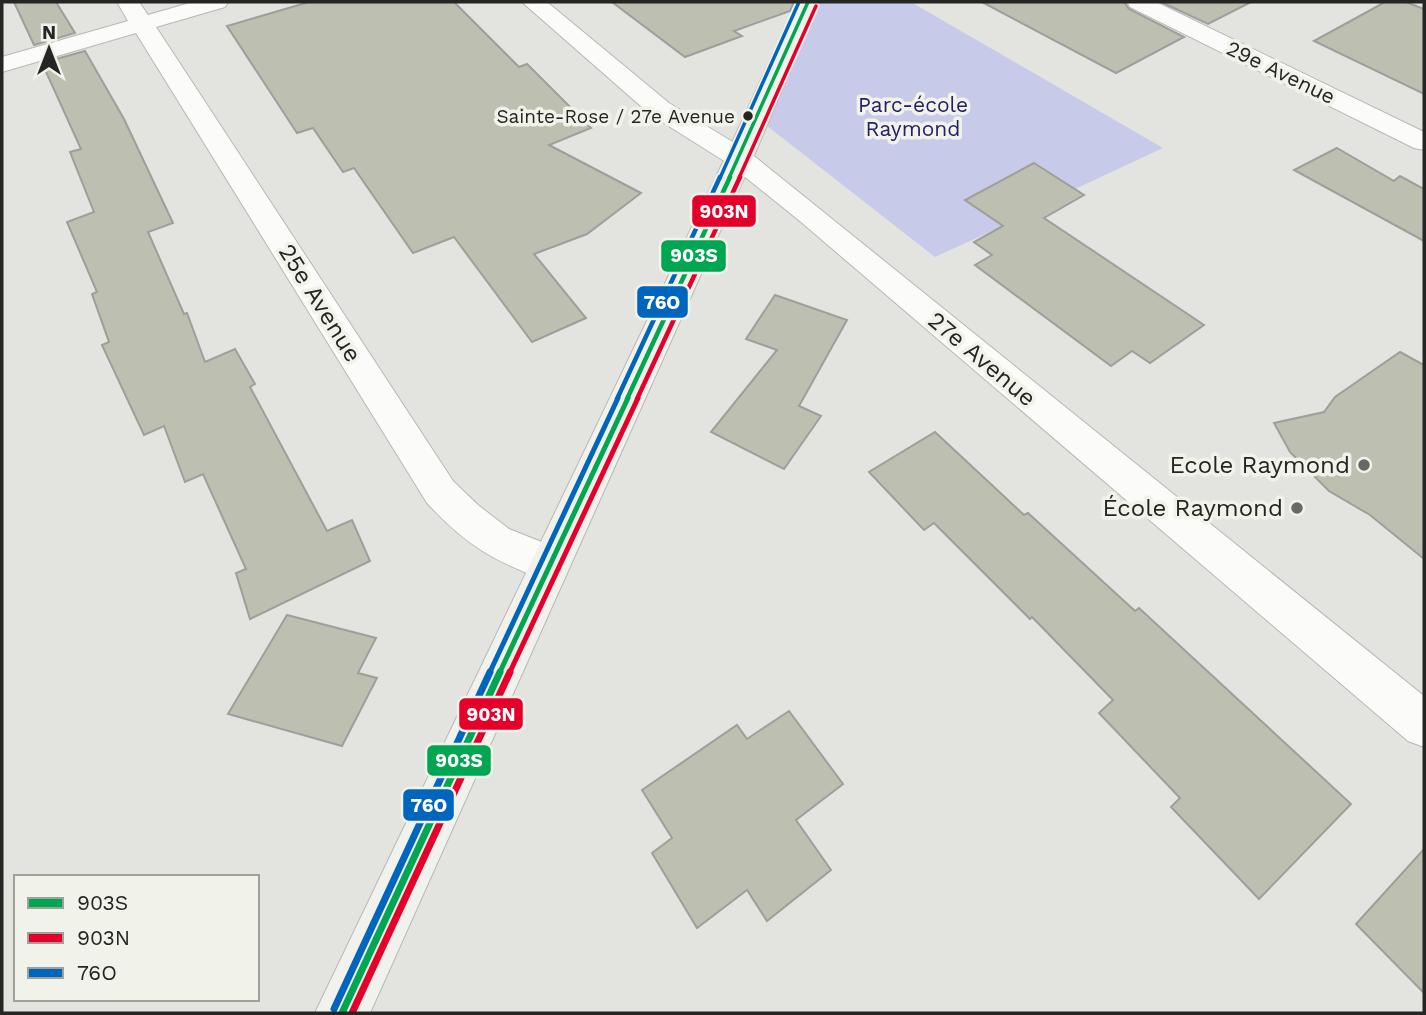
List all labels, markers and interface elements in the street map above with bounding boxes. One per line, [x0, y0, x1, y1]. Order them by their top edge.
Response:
north arrow [14, 14, 84, 84]
text: N [42, 21, 56, 44]
street label: 29e Avenue [1223, 35, 1339, 109]
park label: Parc-école Raymond [858, 92, 968, 141]
place label: Sainte-Rose / 27e Avenue [497, 105, 735, 128]
marker: Sainte-Rose / 27e Avenue [741, 109, 755, 123]
line badge: 903N [691, 194, 757, 228]
text: 903N [699, 200, 749, 223]
street label: 25e Avenue [273, 239, 367, 367]
line badge: 903S [660, 239, 727, 273]
text: 903S [670, 244, 718, 267]
line badge: 76O [636, 285, 689, 319]
text: 76O [644, 291, 680, 314]
street label: 27e Avenue [922, 306, 1042, 412]
place label: Ecole Raymond [1170, 451, 1350, 479]
marker: Ecole Raymond [1356, 457, 1372, 473]
place label: École Raymond [1103, 494, 1283, 522]
marker: École Raymond [1289, 500, 1305, 516]
line badge: 903N [458, 697, 524, 731]
text: 903N [466, 703, 516, 726]
line badge: 903S [426, 744, 492, 777]
text: 903S [435, 749, 483, 772]
line badge: 76O [402, 788, 455, 822]
text: 76O [411, 794, 447, 817]
legend [14, 875, 259, 1001]
text: 903S [77, 890, 128, 915]
text: 903N [77, 925, 130, 950]
text: 76O [77, 960, 117, 985]

